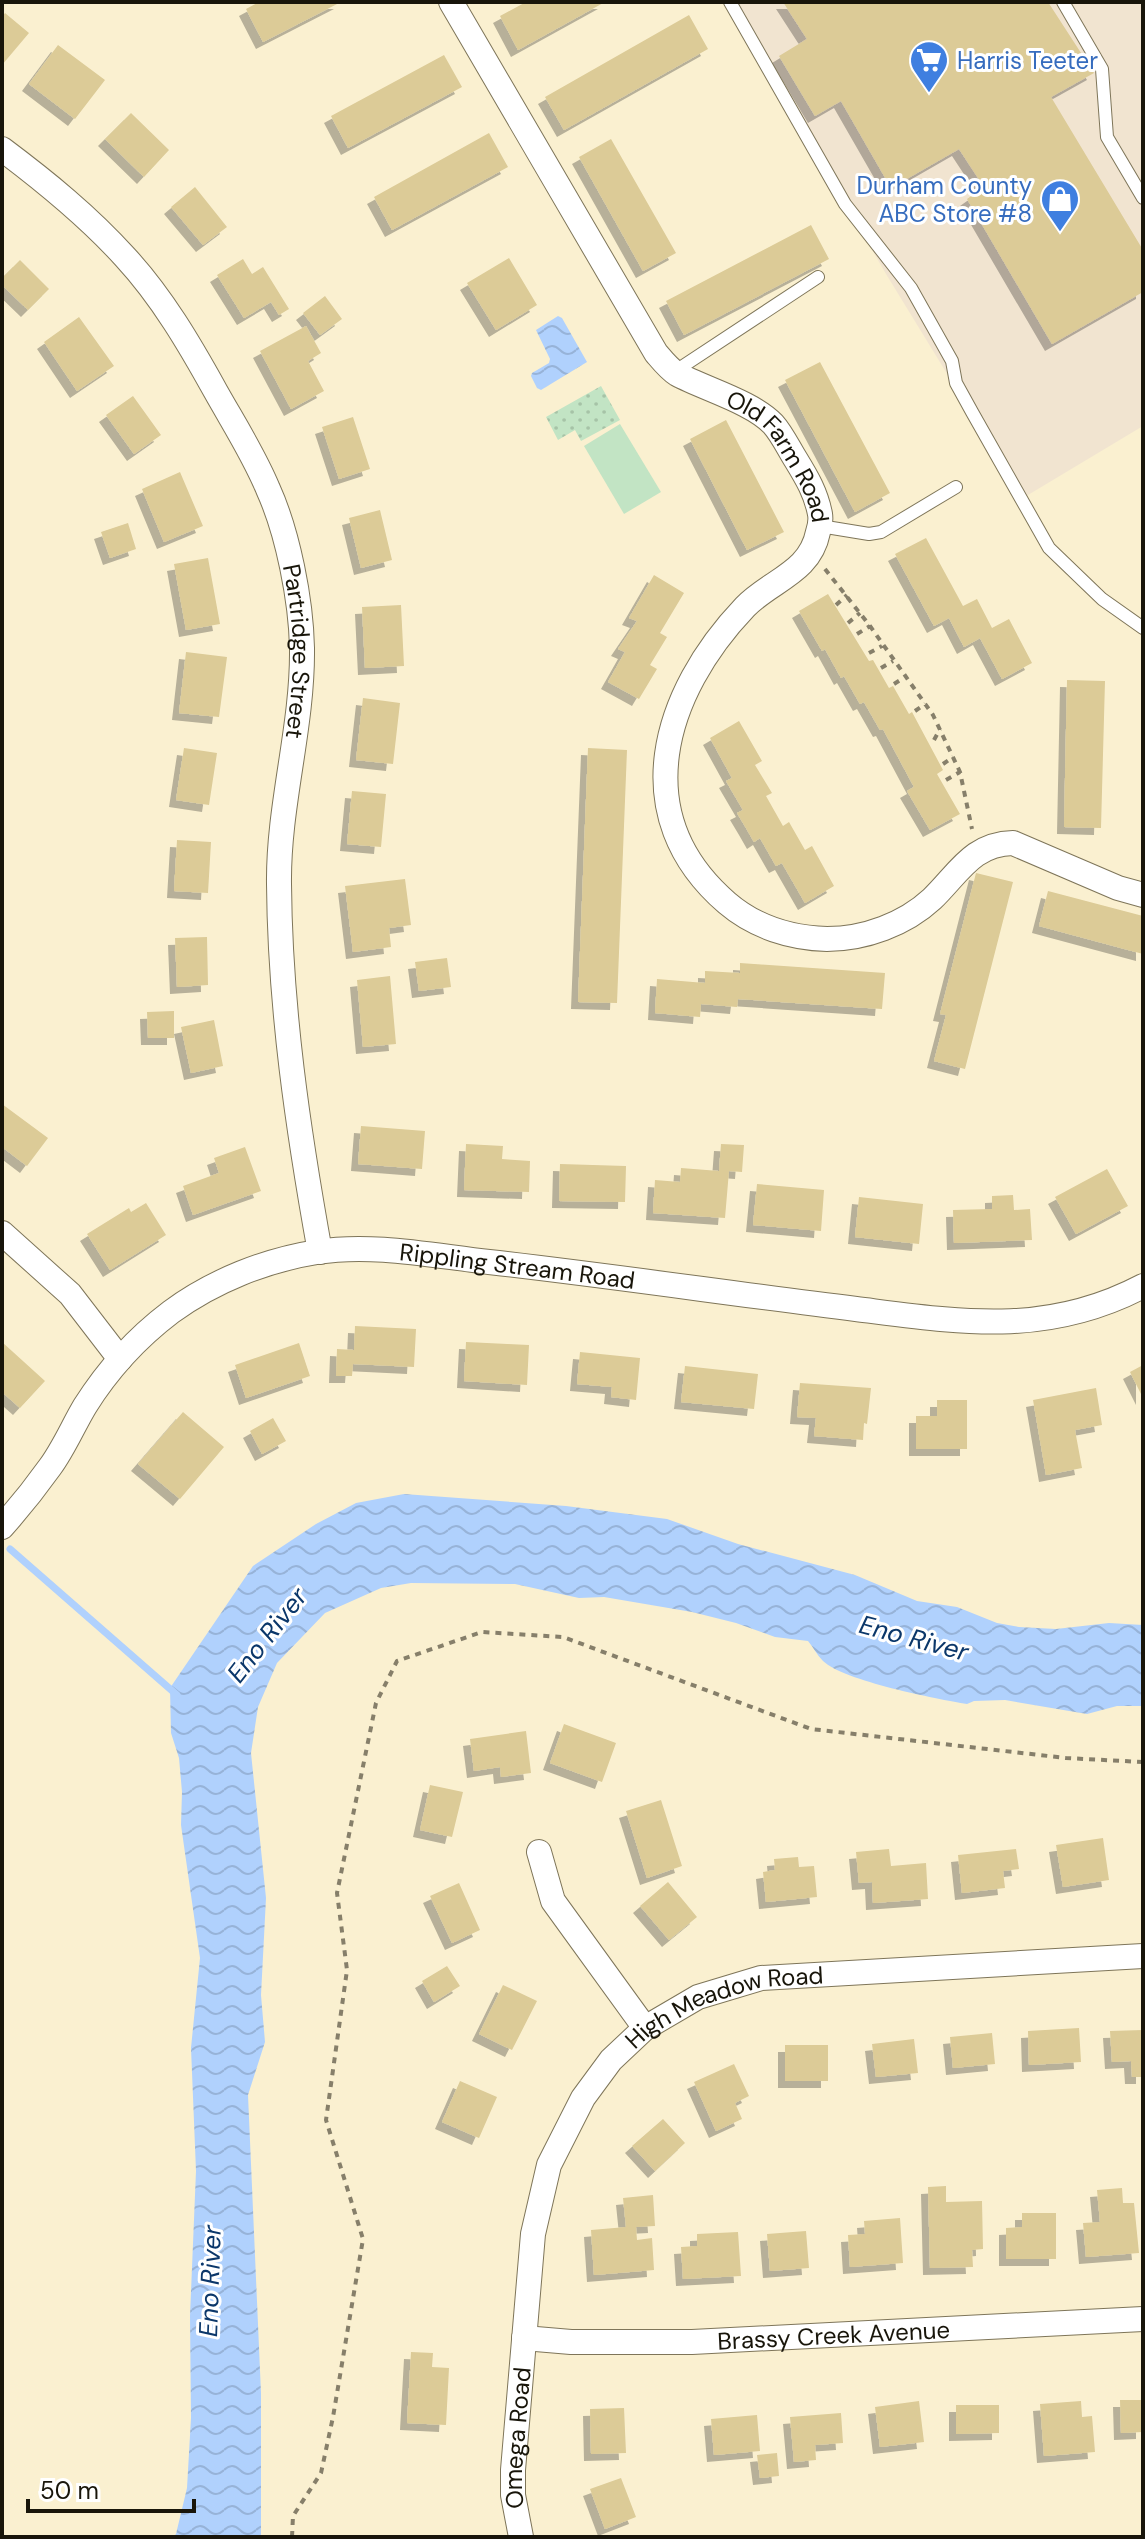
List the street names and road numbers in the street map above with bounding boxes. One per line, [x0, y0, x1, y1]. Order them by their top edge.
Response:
street label: Old Farm Road [722, 383, 837, 524]
street label: Partridge Street [276, 561, 318, 741]
street label: Rippling Stream Road [398, 1236, 637, 1295]
street label: High Meadow Road [618, 1959, 824, 2055]
street label: Brassy Creek Avenue [717, 2313, 951, 2356]
street label: Omega Road [497, 2366, 537, 2512]

